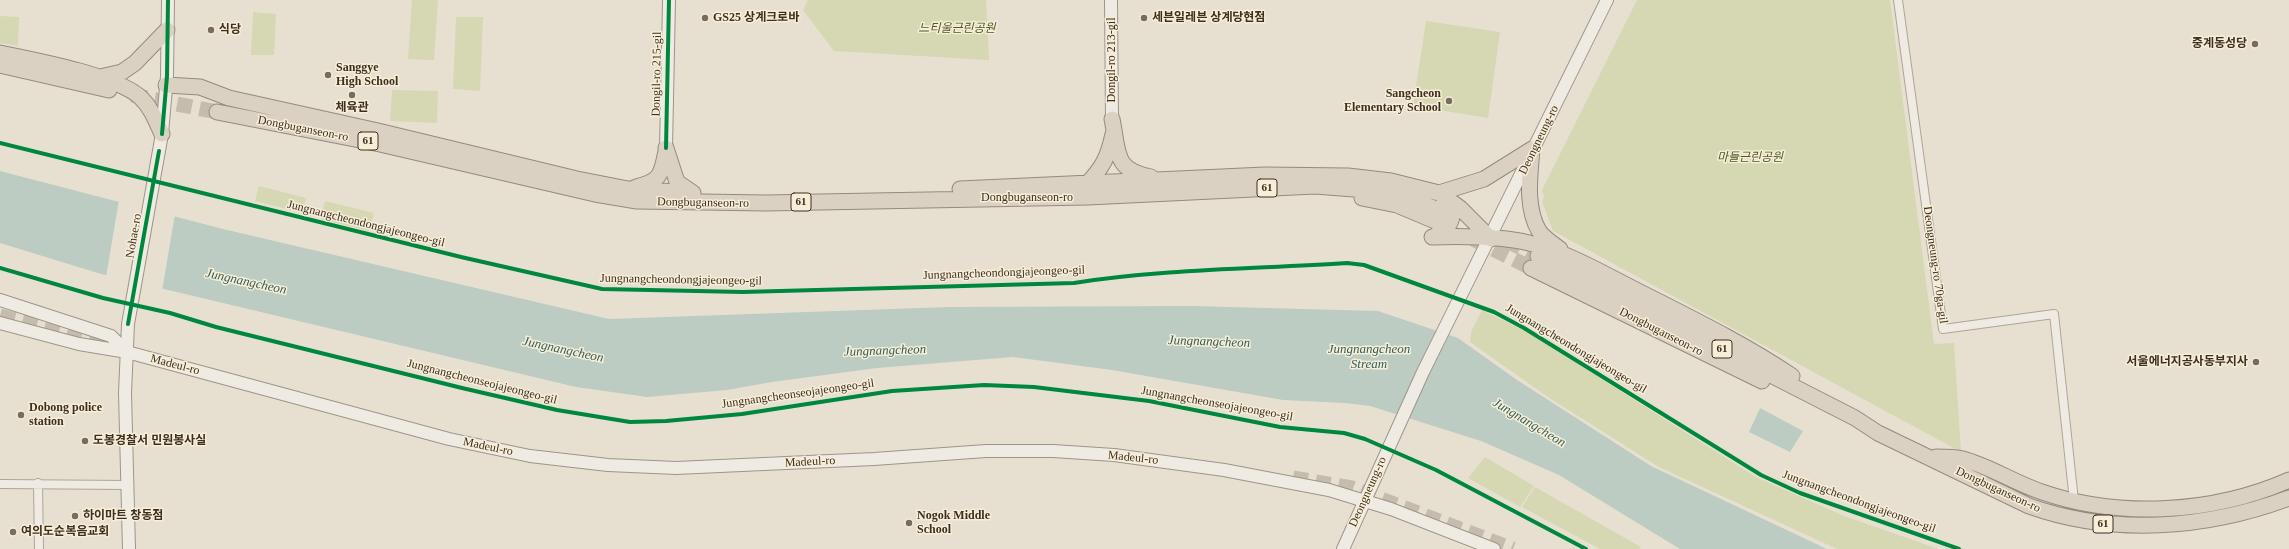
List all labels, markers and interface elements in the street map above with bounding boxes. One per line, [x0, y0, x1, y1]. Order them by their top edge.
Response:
place label: GS25 상계크로바 [713, 11, 799, 25]
place label: 세븐일레븐 상계당현점 [1152, 11, 1265, 25]
marker: GS25 상계크로바 [700, 13, 710, 23]
marker: 세븐일레븐 상계당현점 [1139, 13, 1149, 23]
street label: Dongil-ro 213-gil [1105, 18, 1119, 102]
park label: 느티울근린공원 [918, 22, 996, 36]
place label: 식당 [219, 23, 241, 37]
marker: 식당 [206, 25, 216, 35]
street label: Dongil-ro 215-gil [649, 31, 665, 117]
place label: 중계동성당 [2192, 37, 2247, 51]
marker: 중계동성당 [2250, 39, 2260, 49]
place label: Sanggye High School [336, 61, 398, 89]
marker: Sanggye High School [323, 70, 333, 80]
place label: Sangcheon Elementary School [1344, 87, 1441, 115]
marker: 체육관 [347, 90, 357, 100]
marker: Sangcheon Elementary School [1444, 96, 1454, 106]
place label: 체육관 [335, 101, 369, 115]
street label: Deongneung-ro [1516, 103, 1562, 177]
street label: Dongbuganseon-ro [256, 113, 350, 145]
road number: 61 [358, 132, 378, 150]
park label: 마들근린공원 [1717, 151, 1783, 165]
road number: 61 [1257, 179, 1277, 197]
street label: Dongbuganseon-ro [981, 191, 1073, 205]
road number: 61 [791, 193, 811, 211]
street label: Dongbuganseon-ro [657, 195, 749, 211]
street label: Jungnangcheondongjajeongeo-gil [286, 197, 446, 251]
street label: Deongneung-ro 70ga-gil [1920, 205, 1950, 325]
street label: Nohae-ro [123, 212, 145, 260]
street label: Jungnangcheondongjajeongeo-gil [923, 263, 1085, 283]
water label: Jungnangcheon [204, 266, 288, 298]
street label: Jungnangcheondongjajeongeo-gil [600, 271, 762, 289]
street label: Jungnangcheondongjajeongeo-gil [1503, 301, 1649, 397]
street label: Dongbuganseon-ro [1617, 305, 1705, 359]
water label: Jungnangcheon [1168, 333, 1250, 351]
water label: Jungnangcheon [521, 334, 605, 366]
road number: 61 [1712, 340, 1732, 358]
water label: Jungnangcheon [844, 342, 926, 360]
water label: Jungnangcheon Stream [1328, 342, 1410, 373]
street label: Madeul-ro [149, 351, 201, 379]
place label: 서울에너지공사동부지사 [2127, 355, 2248, 369]
street label: Jungnangcheonseojajeongeo-gil [406, 356, 558, 408]
marker: 서울에너지공사동부지사 [2251, 357, 2261, 367]
street label: Jungnangcheonseojajeongeo-gil [721, 376, 875, 412]
street label: Jungnangcheonseojajeongeo-gil [1140, 384, 1294, 424]
water label: Jungnangcheon [1490, 395, 1568, 451]
place label: Dobong police station [29, 401, 102, 429]
marker: Dobong police station [16, 410, 26, 420]
place label: 도봉경찰서 민원봉사실 [93, 434, 206, 448]
street label: Madeul-ro [462, 435, 514, 459]
marker: 도봉경찰서 민원봉사실 [80, 436, 90, 446]
street label: Madeul-ro [1107, 448, 1159, 468]
street label: Madeul-ro [784, 453, 836, 471]
street label: Deongneung-ro [1346, 455, 1390, 529]
street label: Dongbuganseon-ro [1953, 464, 2043, 516]
street label: Jungnangcheondongjajeongeo-gil [1780, 468, 1938, 536]
place label: 하이마트 창동점 [83, 509, 163, 523]
place label: Nogok Middle School [917, 509, 990, 537]
marker: 하이마트 창동점 [70, 511, 80, 521]
road number: 61 [2093, 515, 2113, 533]
marker: Nogok Middle School [904, 518, 914, 528]
place label: 여의도순복음교회 [21, 525, 109, 539]
marker: 여의도순복음교회 [8, 527, 18, 537]

